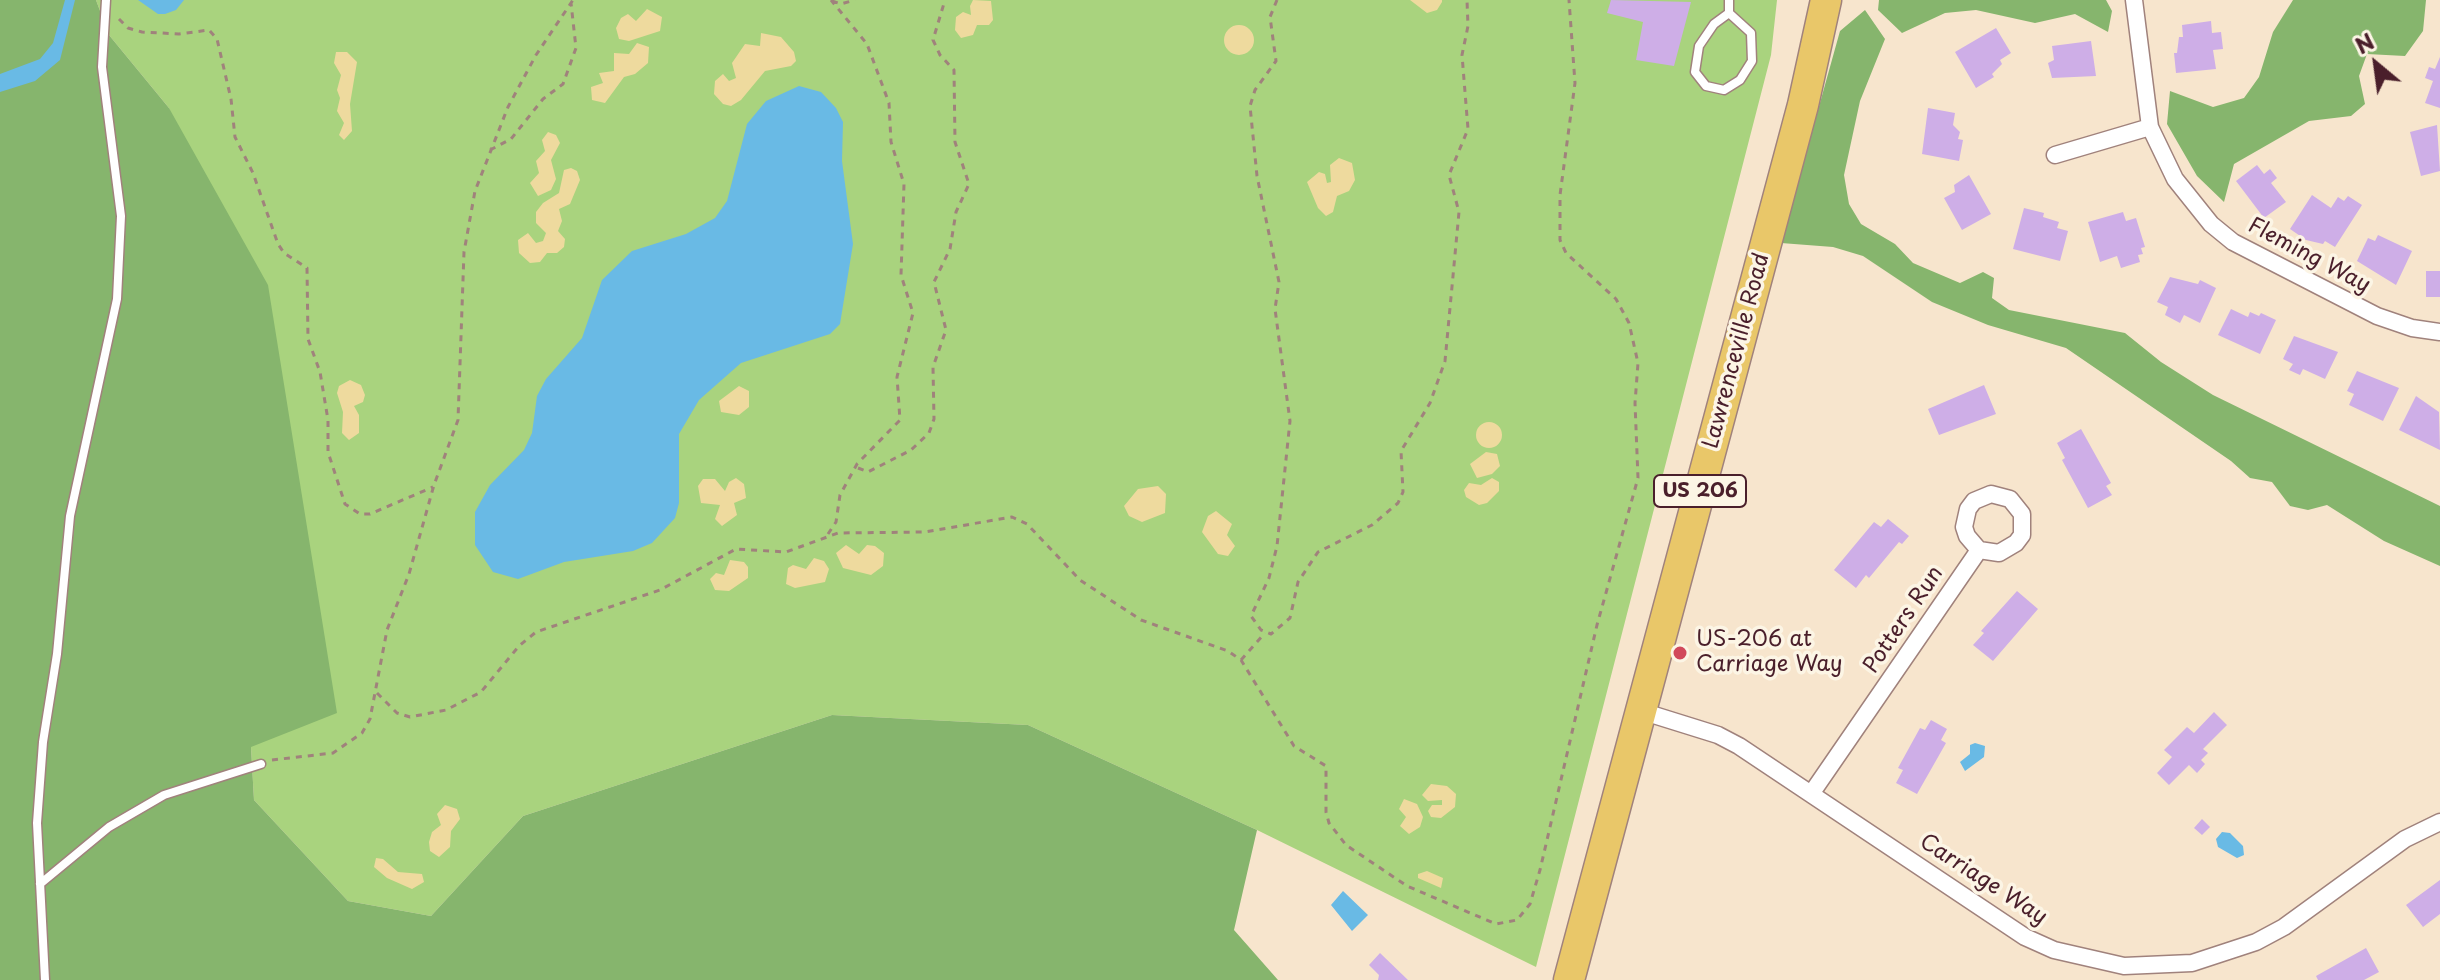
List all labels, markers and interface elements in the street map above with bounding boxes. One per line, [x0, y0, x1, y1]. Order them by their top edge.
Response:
north arrow [2336, 24, 2416, 104]
text: N [2348, 24, 2380, 61]
street label: Fleming Way [2243, 213, 2375, 299]
street label: Lawrenceville Road [1698, 250, 1776, 452]
road number: US 206 [1654, 475, 1746, 507]
street label: Potters Run [1859, 562, 1949, 678]
place label: US-206 at Carriage Way [1696, 627, 1843, 678]
marker: US-206 at Carriage Way [1671, 644, 1689, 662]
street label: Carriage Way [1914, 829, 2052, 931]

